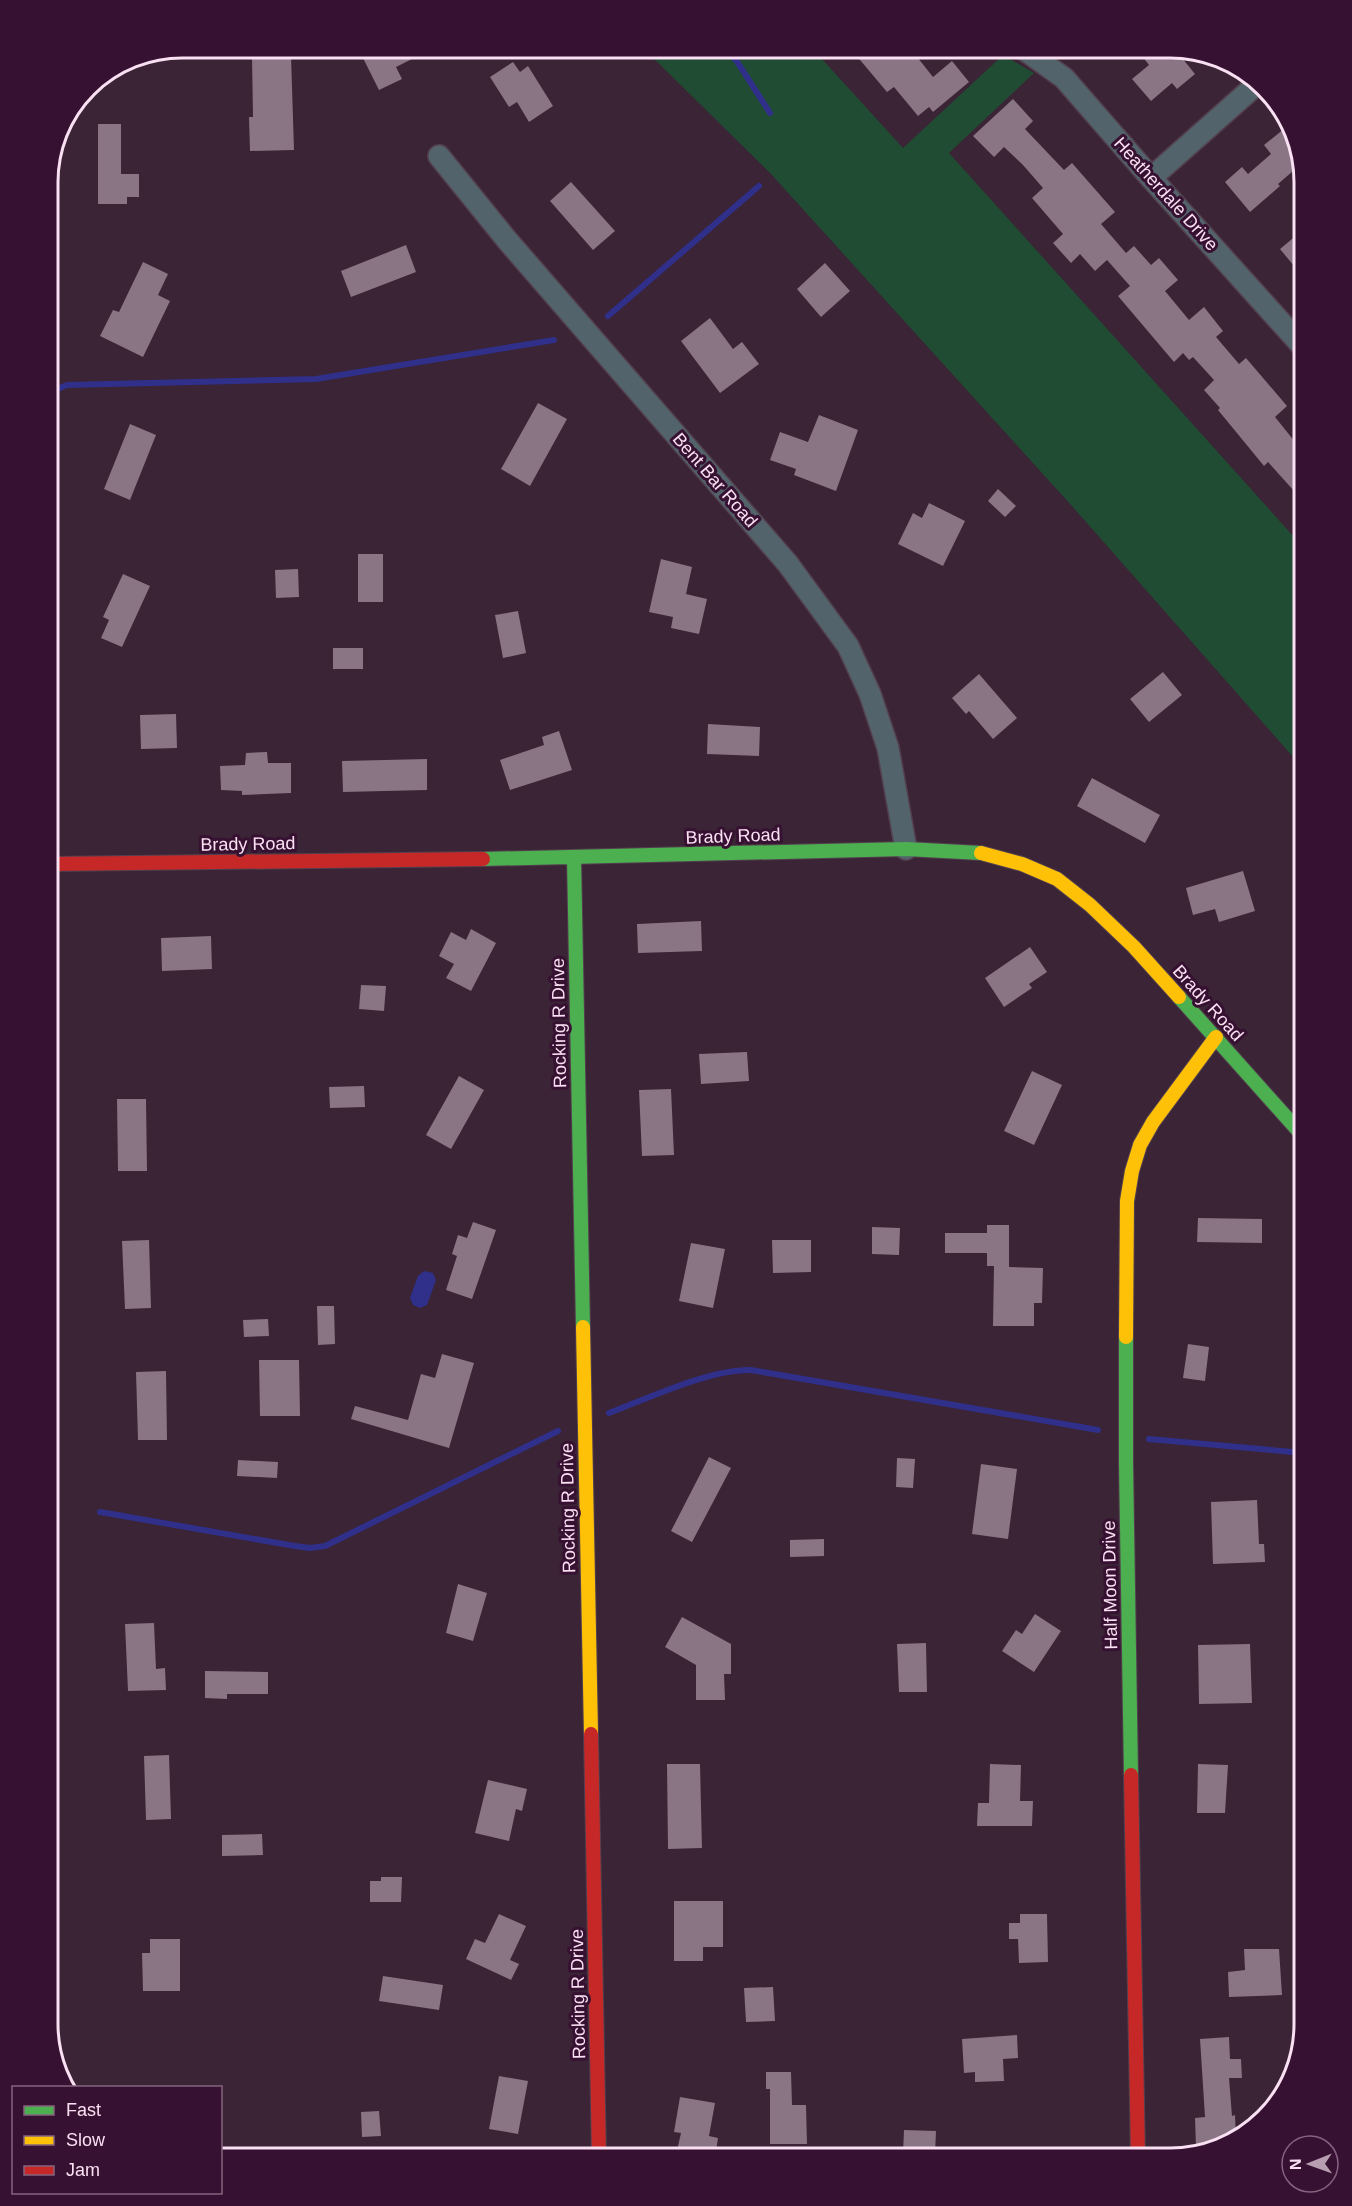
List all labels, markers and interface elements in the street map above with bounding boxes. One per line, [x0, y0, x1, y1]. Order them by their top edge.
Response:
street label: Heatherdale Drive [1110, 133, 1222, 255]
street label: Bent Bar Road [669, 429, 761, 531]
street label: Brady Road [685, 824, 781, 848]
street label: Brady Road [200, 833, 296, 855]
street label: Rocking R Drive [548, 958, 570, 1088]
street label: Brady Road [1169, 961, 1247, 1045]
street label: Rocking R Drive [557, 1443, 579, 1573]
street label: Half Moon Drive [1099, 1520, 1121, 1650]
street label: Rocking R Drive [567, 1929, 589, 2059]
legend [12, 2086, 222, 2194]
text: Fast [66, 2100, 101, 2120]
text: Slow [66, 2130, 106, 2150]
north arrow [1280, 2134, 1340, 2194]
text: N [1287, 2158, 1304, 2170]
text: Jam [66, 2160, 100, 2180]

